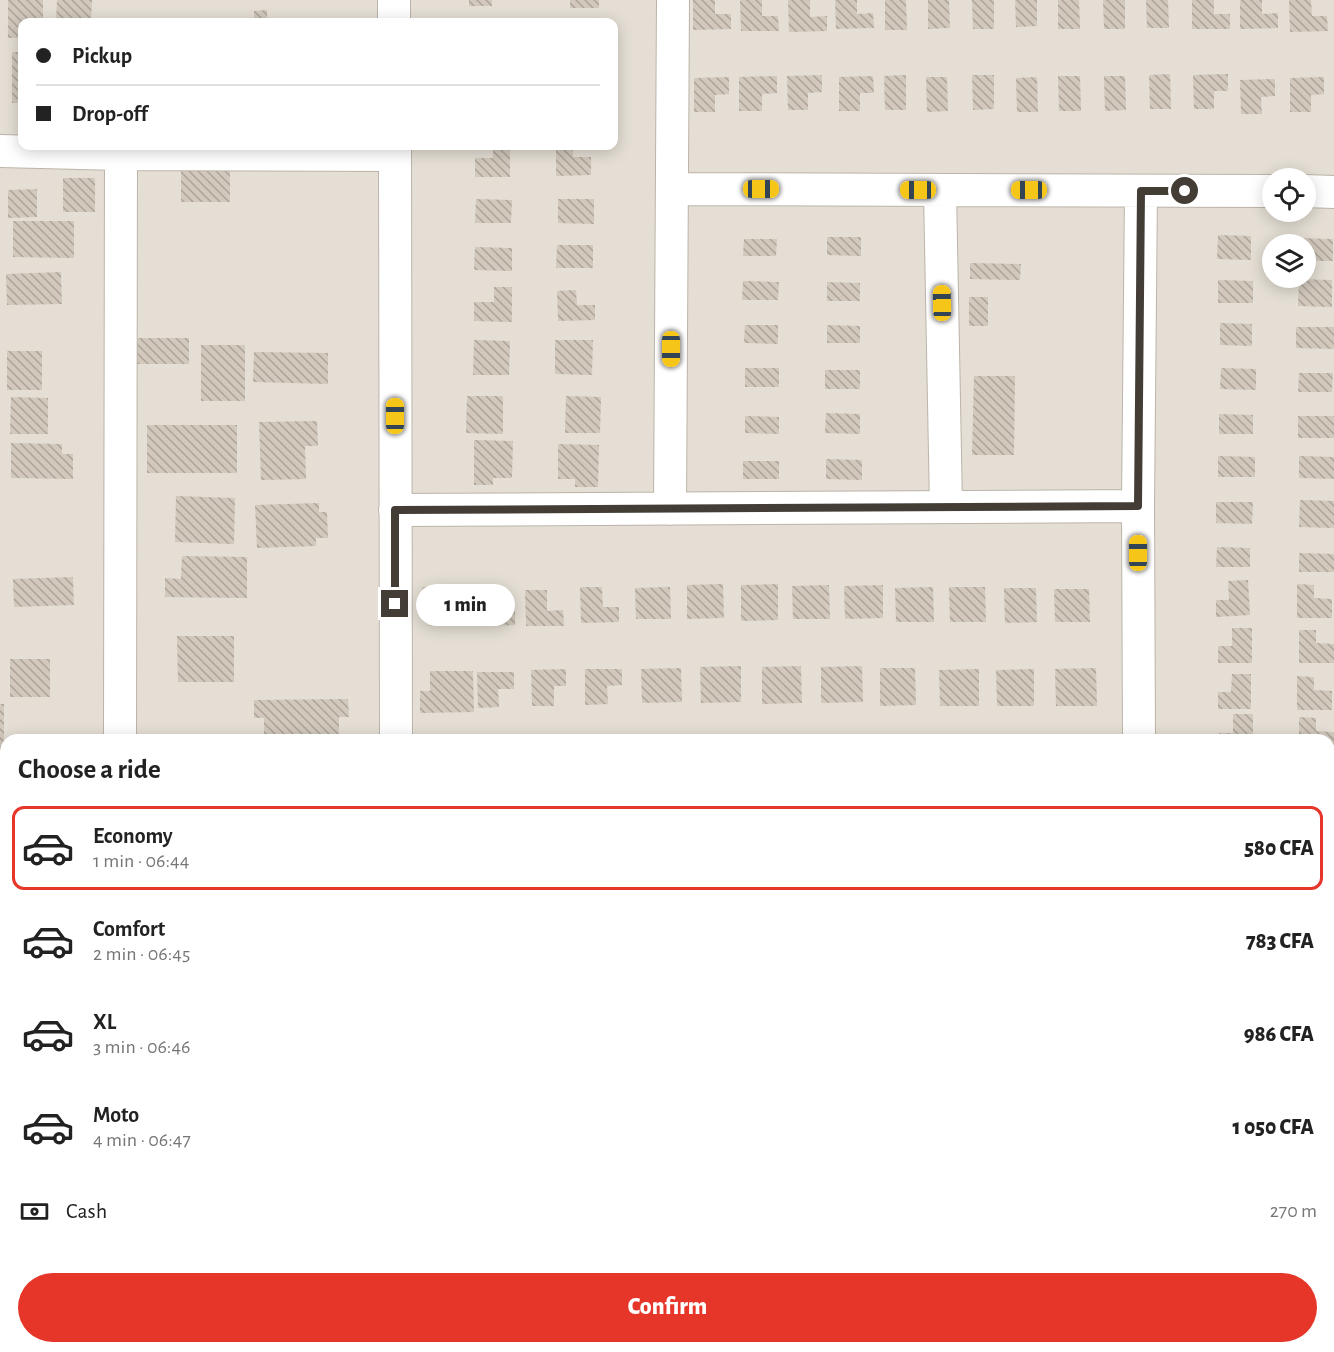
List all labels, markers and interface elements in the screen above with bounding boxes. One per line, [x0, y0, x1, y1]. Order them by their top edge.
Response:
text: Pickup [72, 45, 132, 67]
text: Drop-off [72, 103, 148, 125]
map controls [1262, 168, 1316, 288]
button: locate [1262, 168, 1316, 222]
route start [1171, 177, 1198, 204]
car [743, 180, 779, 198]
car [900, 181, 936, 199]
car [1011, 181, 1047, 199]
button: layers [1262, 234, 1316, 288]
car [933, 285, 951, 321]
car [662, 331, 680, 367]
car [386, 398, 404, 434]
car [1129, 535, 1147, 571]
callout: 1 min [416, 583, 515, 625]
route end [381, 590, 408, 617]
text: 1 min [444, 595, 487, 615]
text: Choose a ride [18, 756, 161, 783]
icon: car [21, 821, 75, 875]
text: Economy [93, 825, 173, 847]
text: 580 CFA [1244, 837, 1314, 859]
text: 1 min · 06:44 [93, 851, 189, 871]
icon: car [21, 914, 75, 968]
text: Comfort [93, 918, 165, 940]
text: 783 CFA [1246, 930, 1314, 952]
text: 2 min · 06:45 [93, 944, 190, 964]
icon: car [21, 1007, 75, 1061]
text: XL [93, 1011, 116, 1033]
text: 986 CFA [1244, 1023, 1314, 1045]
text: 3 min · 06:46 [93, 1037, 190, 1057]
icon: car [21, 1100, 75, 1154]
text: Moto [93, 1104, 139, 1126]
text: 1 050 CFA [1233, 1116, 1314, 1138]
text: 4 min · 06:47 [93, 1130, 191, 1150]
icon: cash [18, 1195, 51, 1228]
text: Cash [66, 1200, 107, 1222]
text: 270 m [1270, 1201, 1317, 1221]
button: Confirm [18, 1273, 1317, 1342]

